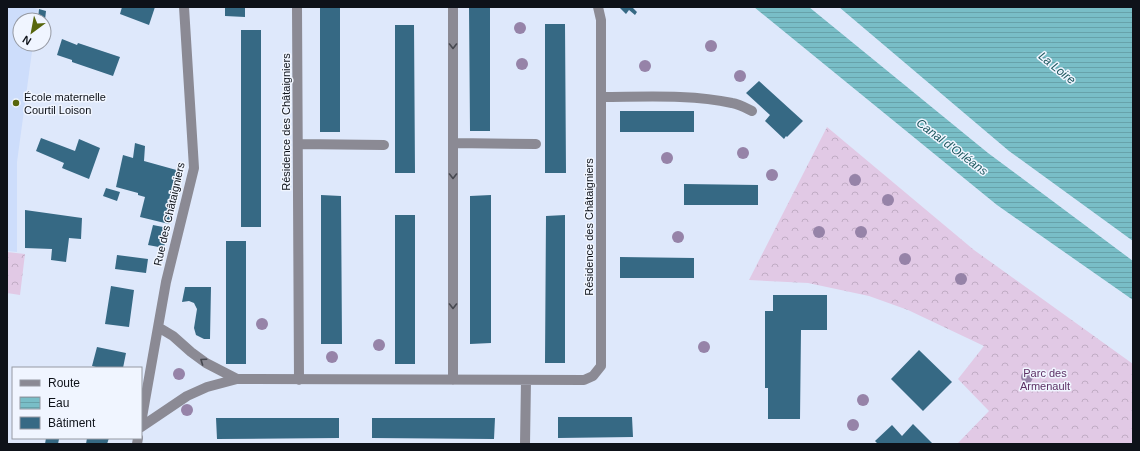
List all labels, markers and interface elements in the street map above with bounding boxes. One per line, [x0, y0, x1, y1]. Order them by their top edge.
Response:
north arrow [12, 12, 52, 52]
text: N [20, 33, 33, 48]
one-way arrow [449, 43, 457, 49]
water label: La Loire [1036, 49, 1079, 87]
street label: Résidence des Châtaigniers [280, 53, 292, 191]
place label: École maternelle Courtil Loison [24, 91, 106, 116]
marker: École maternelle Courtil Loison [11, 98, 21, 108]
water label: Canal d'Orléans [914, 116, 990, 178]
street label: Résidence des Châtaigniers [583, 158, 595, 296]
street label: Rue des Châtaigniers [151, 161, 187, 267]
one-way arrow [449, 173, 457, 179]
one-way arrow [449, 303, 457, 309]
one-way arrow [200, 358, 207, 366]
legend [12, 367, 142, 439]
park label: Parc des Armenault [1020, 367, 1070, 392]
text: Route [48, 376, 80, 390]
text: Eau [48, 396, 69, 410]
text: Bâtiment [48, 416, 96, 430]

